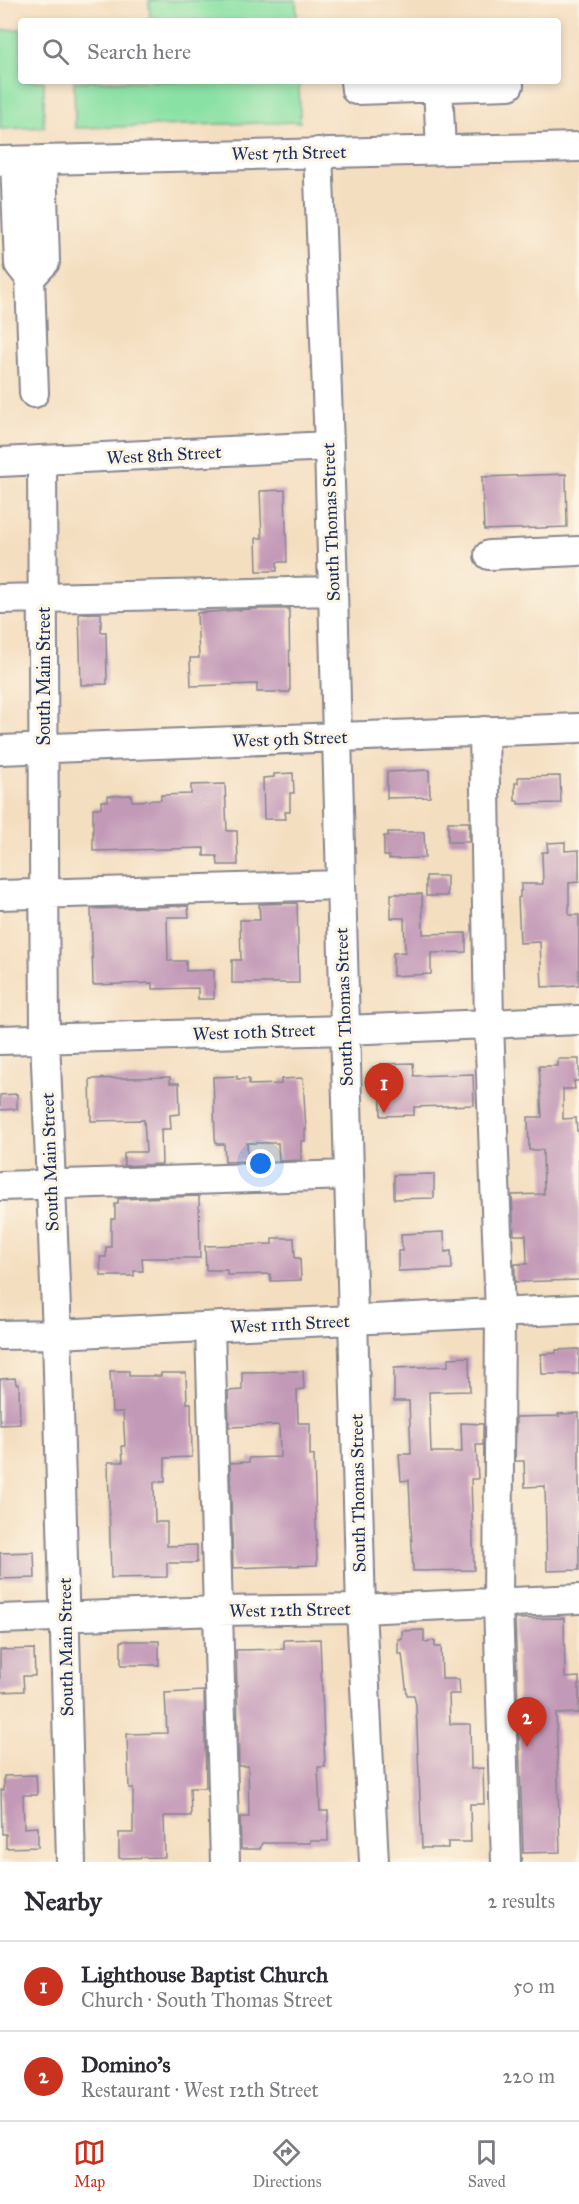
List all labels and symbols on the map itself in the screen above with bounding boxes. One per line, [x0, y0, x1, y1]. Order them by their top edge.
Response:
street label: West 7th Street [231, 141, 347, 165]
street label: West 8th Street [106, 441, 223, 469]
street label: South Thomas Street [317, 442, 345, 602]
street label: South Main Street [33, 606, 55, 745]
street label: West 9th Street [232, 726, 349, 752]
street label: South Thomas Street [330, 927, 358, 1087]
street label: West 10th Street [192, 1019, 317, 1045]
pin: 1 [364, 1064, 404, 1113]
street label: South Main Street [37, 1092, 63, 1232]
your location [246, 1149, 275, 1178]
street label: West 11th Street [230, 1310, 351, 1338]
street label: South Thomas Street [346, 1413, 370, 1573]
street label: South Main Street [54, 1577, 78, 1717]
street label: West 12th Street [229, 1598, 352, 1622]
pin: 2 [508, 1698, 546, 1747]

